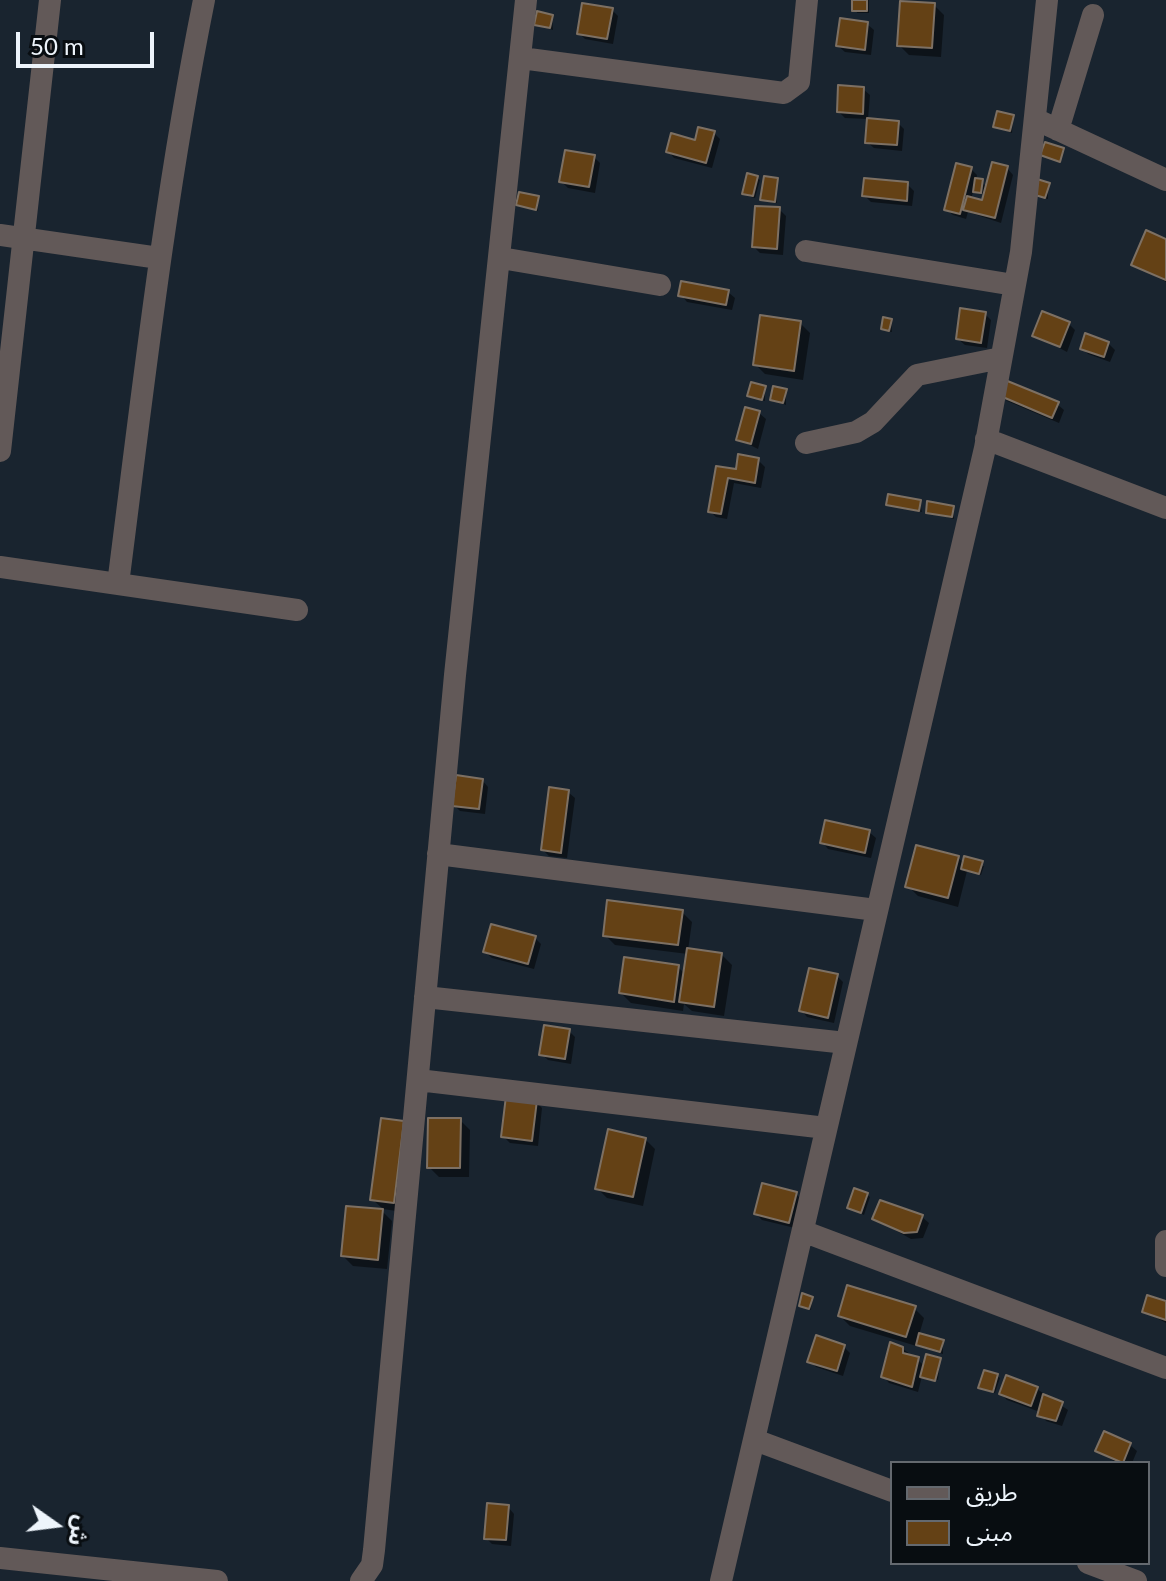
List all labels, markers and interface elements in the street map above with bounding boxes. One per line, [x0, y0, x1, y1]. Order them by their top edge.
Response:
scale bar [20, 16, 158, 66]
text: 50 m [30, 31, 84, 60]
legend [890, 1461, 1150, 1565]
text: طريق [966, 1477, 1018, 1506]
north arrow [16, 1485, 96, 1565]
text: ش [63, 1513, 97, 1549]
text: مبنى [966, 1517, 1013, 1546]

